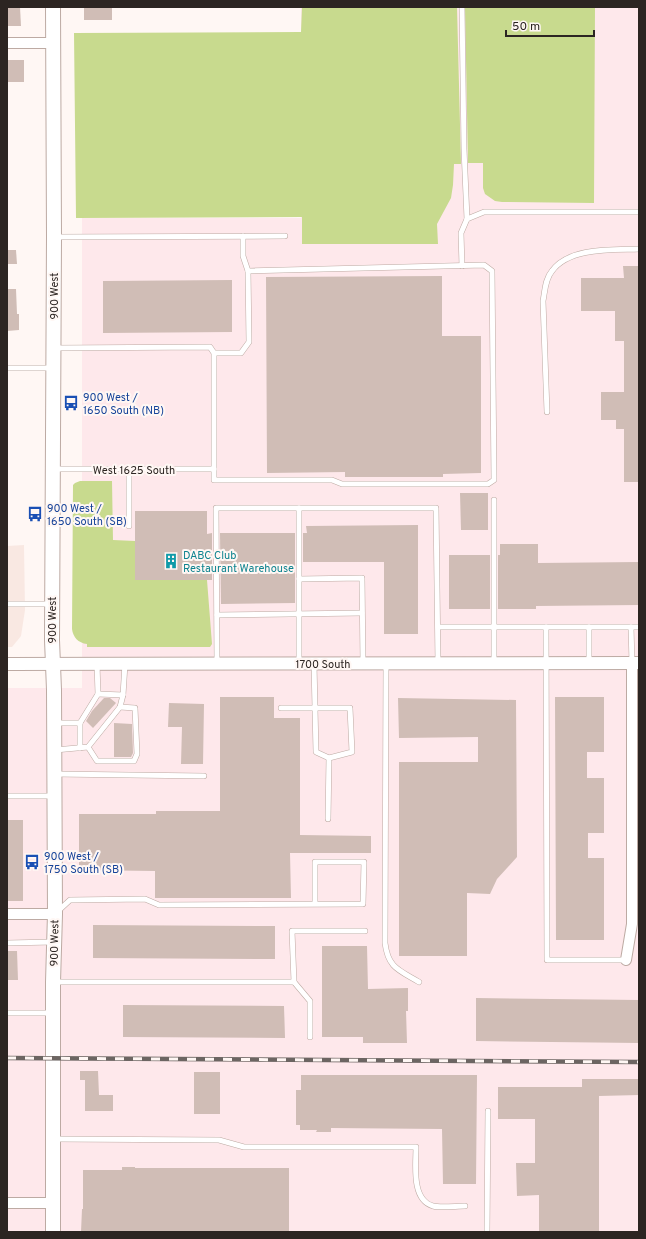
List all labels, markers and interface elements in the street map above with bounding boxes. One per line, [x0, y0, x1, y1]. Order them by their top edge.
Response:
scale bar [506, 12, 594, 38]
text: 50 m [512, 19, 540, 35]
street label: 900 West [48, 273, 62, 319]
place label: 900 West / 1650 South (NB) [83, 391, 164, 418]
bus stop icon: 900 West / 1650 South (NB) [62, 394, 80, 412]
street label: West 1625 South [93, 464, 175, 478]
place label: 900 West / 1650 South (SB) [47, 502, 127, 529]
bus stop icon: 900 West / 1650 South (SB) [26, 505, 44, 523]
place label: DABC Club Restaurant Warehouse [183, 549, 294, 576]
building icon: DABC Club Restaurant Warehouse [162, 552, 180, 570]
street label: 900 West [46, 597, 60, 643]
street label: 1700 South [296, 658, 350, 672]
place label: 900 West / 1750 South (SB) [44, 850, 123, 877]
bus stop icon: 900 West / 1750 South (SB) [23, 853, 41, 871]
street label: 900 West [48, 919, 62, 967]

